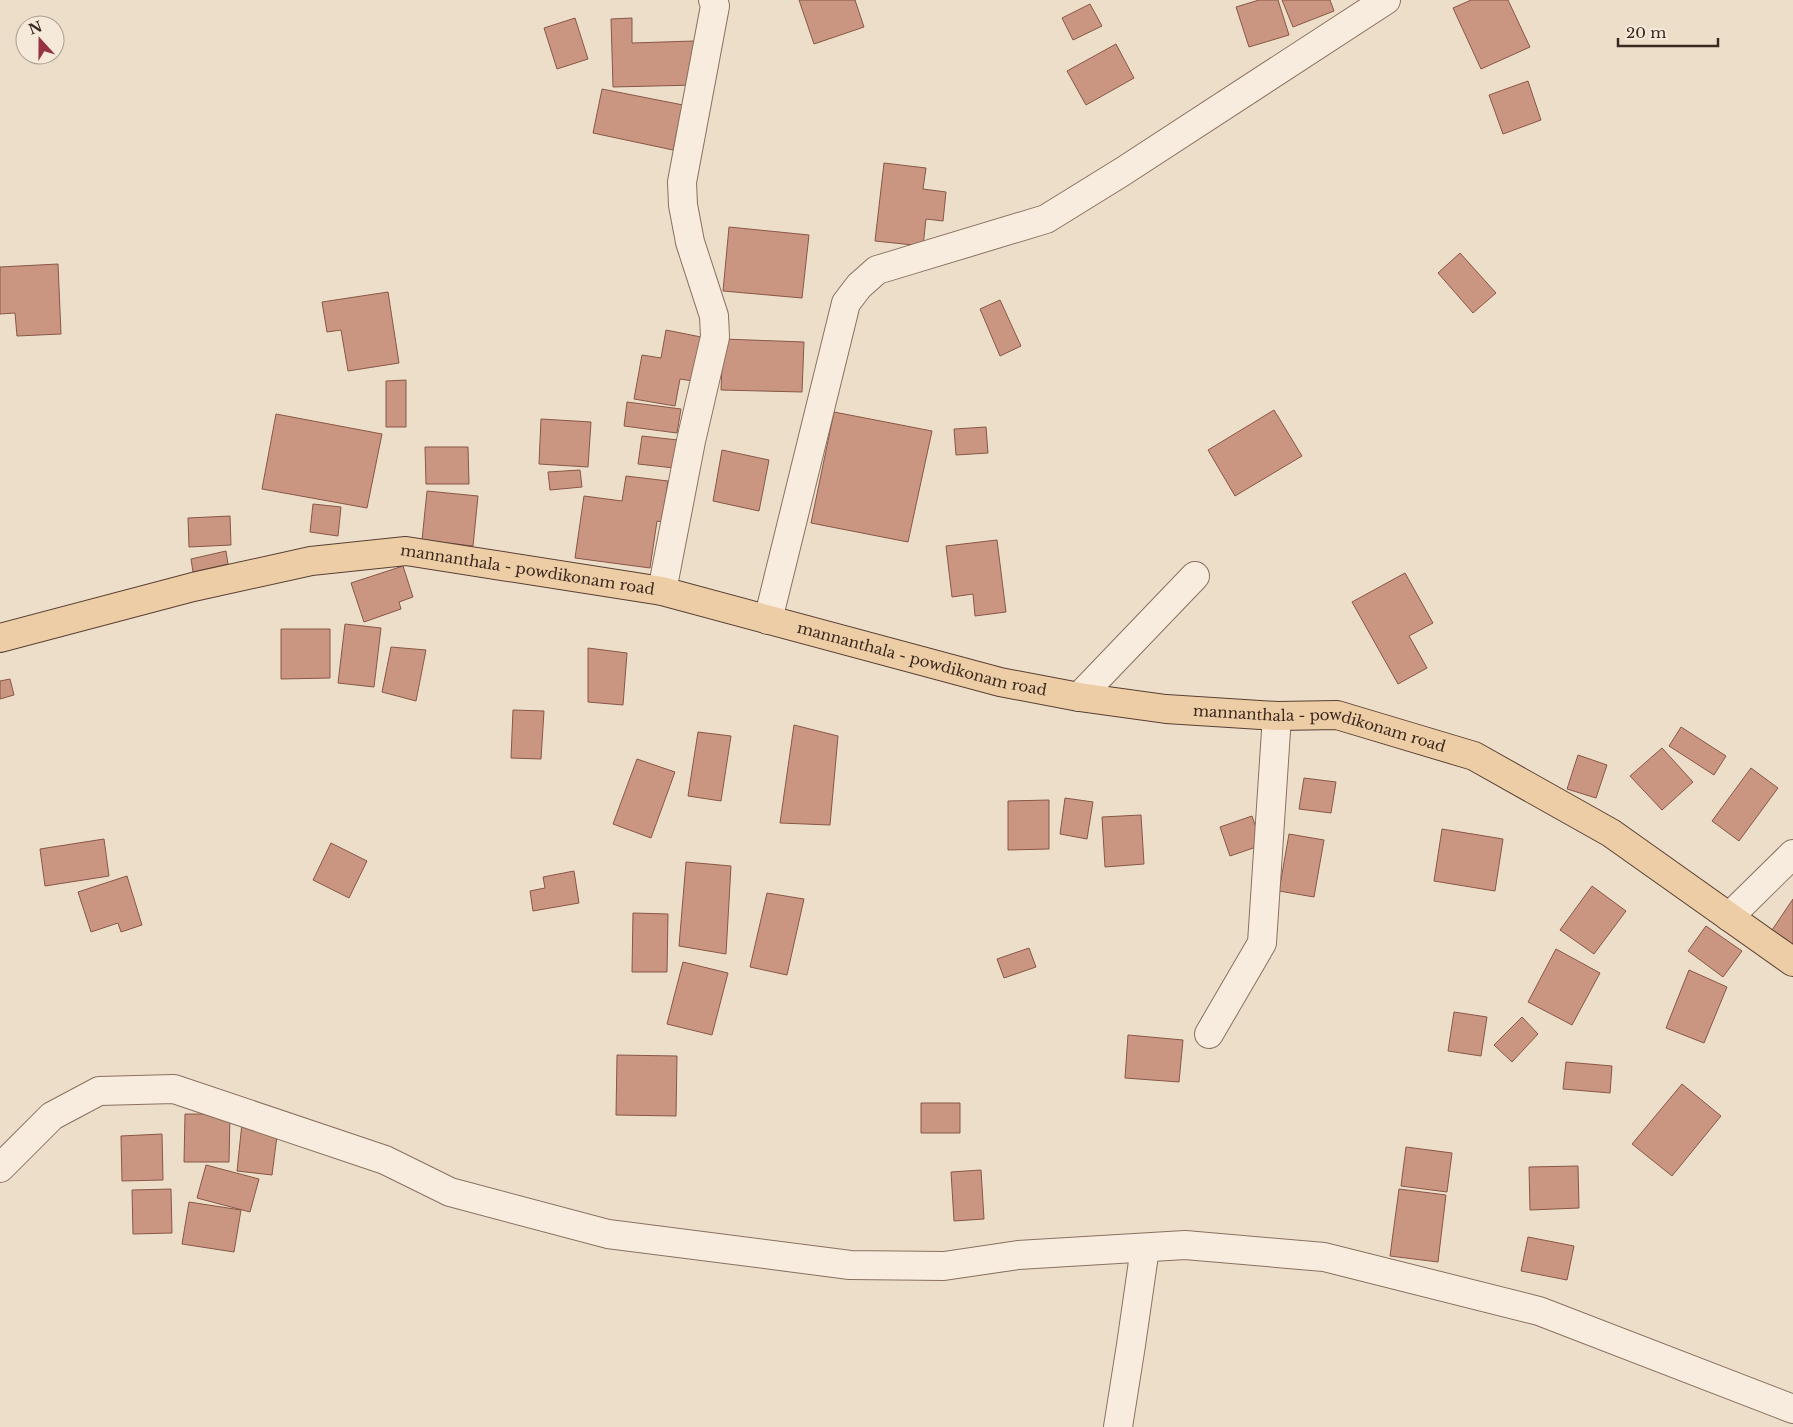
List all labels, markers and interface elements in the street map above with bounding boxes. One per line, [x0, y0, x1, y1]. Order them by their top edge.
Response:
north arrow [15, 15, 65, 65]
scale bar [1618, 15, 1718, 47]
text: N [26, 17, 45, 39]
text: 20 m [1626, 23, 1666, 42]
street label: mannanthala - powdikonam road [399, 540, 656, 599]
street label: mannanthala - powdikonam road [795, 618, 1048, 700]
street label: mannanthala - powdikonam road [1192, 701, 1448, 756]

